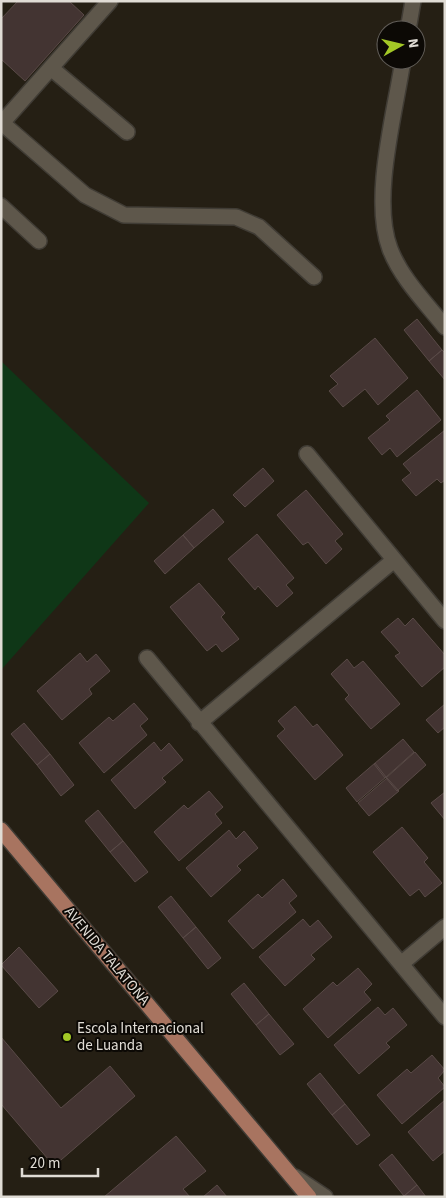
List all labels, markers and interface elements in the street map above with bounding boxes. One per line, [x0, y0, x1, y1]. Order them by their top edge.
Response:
north arrow [376, 20, 426, 70]
text: N [402, 37, 423, 49]
street label: AVENIDA TALATONA [59, 902, 155, 1011]
place label: Escola Internacional de Luanda [77, 1018, 204, 1056]
marker: Escola Internacional de Luanda [61, 1031, 73, 1043]
scale bar [22, 1146, 99, 1178]
text: 20 m [30, 1153, 60, 1174]

